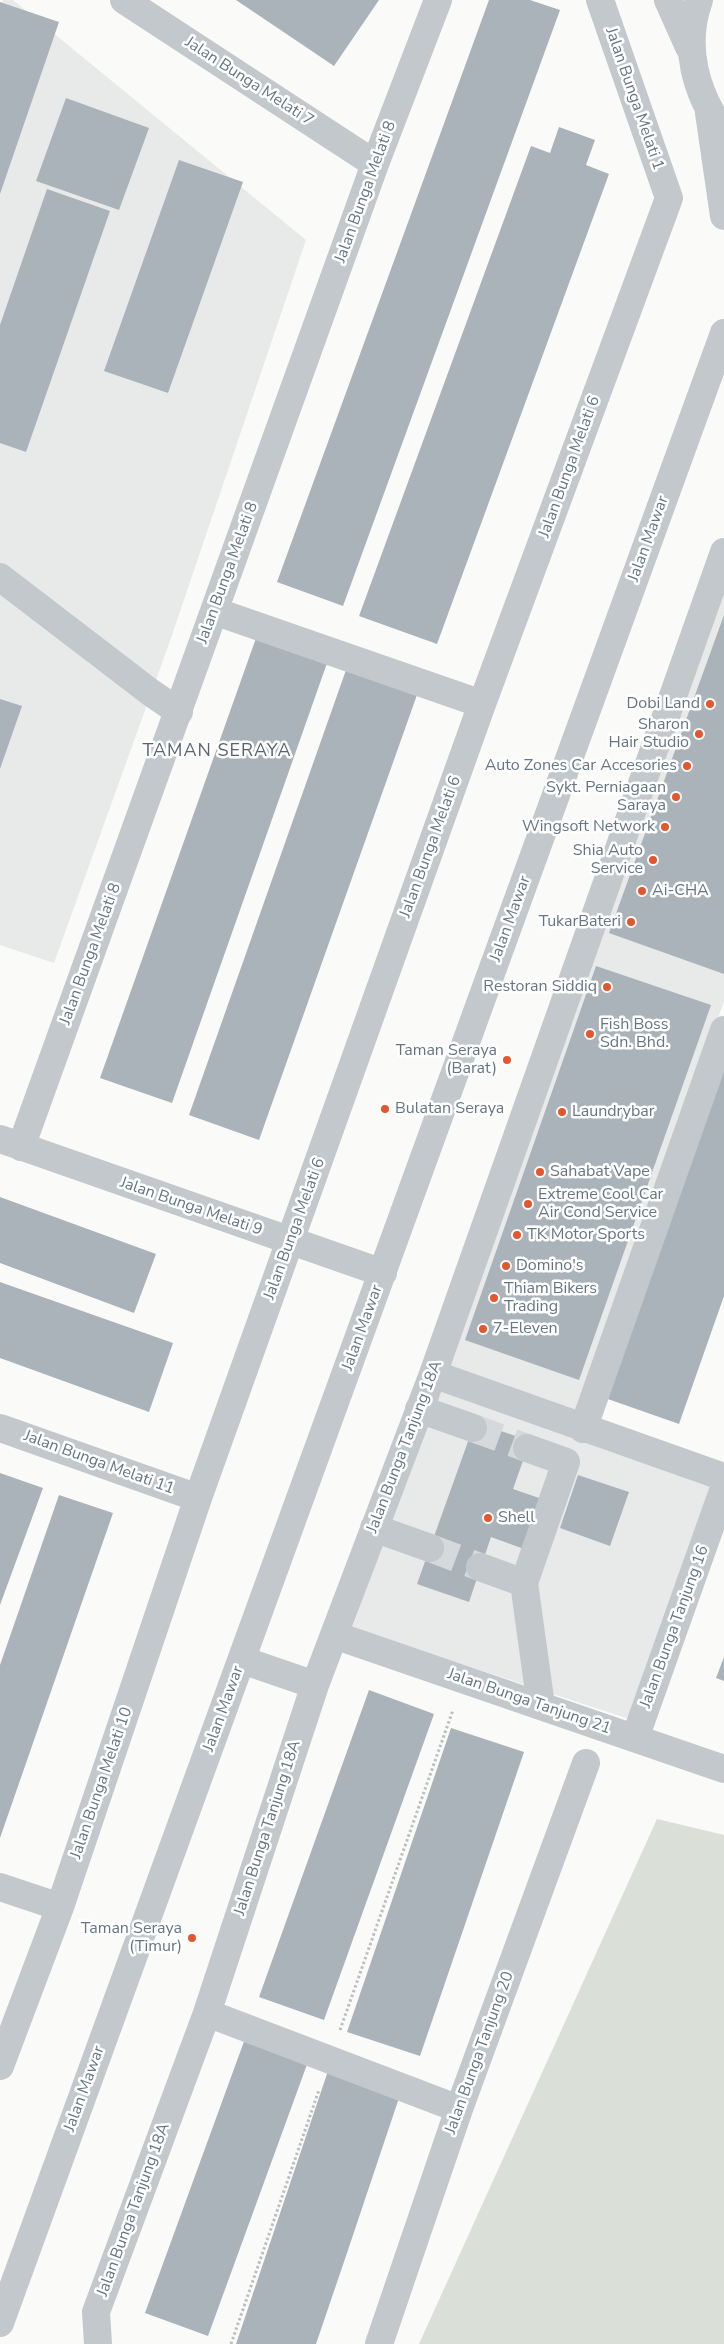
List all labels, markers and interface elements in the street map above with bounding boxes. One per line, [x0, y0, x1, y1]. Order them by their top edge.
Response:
street label: Jalan Bunga Melati 1 [601, 25, 667, 173]
street label: Jalan Bunga Melati 7 [181, 33, 317, 131]
street label: Jalan Bunga Melati 8 [331, 119, 401, 265]
street label: Jalan Bunga Melati 6 [535, 394, 605, 540]
street label: Jalan Mawar [625, 494, 673, 584]
street label: Jalan Bunga Melati 8 [193, 500, 263, 646]
place label: Dobi Land [626, 694, 700, 714]
marker: Dobi Land [704, 698, 716, 710]
place label: Sharon Hair Studio [608, 715, 689, 753]
marker: Sharon Hair Studio [693, 728, 705, 740]
district label: TAMAN SERAYA [141, 741, 293, 763]
place label: Auto Zones Car Accesories [485, 756, 677, 776]
marker: Auto Zones Car Accesories [681, 760, 693, 772]
street label: Jalan Bunga Melati 6 [396, 774, 466, 920]
place label: Sykt. Perniagaan Saraya [546, 778, 666, 816]
marker: Sykt. Perniagaan Saraya [670, 791, 682, 803]
place label: Wingsoft Network [522, 817, 655, 837]
marker: Wingsoft Network [659, 821, 671, 833]
place label: Shia Auto Service [573, 841, 643, 879]
marker: Shia Auto Service [647, 854, 659, 866]
street label: Jalan Mawar [487, 874, 535, 964]
street label: Jalan Bunga Melati 8 [56, 881, 126, 1027]
place label: Ai-CHA [652, 881, 709, 901]
marker: Ai-CHA [636, 885, 648, 897]
place label: TukarBateri [539, 912, 621, 932]
marker: TukarBateri [625, 916, 637, 928]
place label: Restoran Siddiq [483, 977, 597, 997]
marker: Restoran Siddiq [601, 981, 613, 993]
place label: Fish Boss Sdn. Bhd. [600, 1015, 669, 1053]
marker: Fish Boss Sdn. Bhd. [584, 1028, 596, 1040]
place label: Taman Seraya (Barat) [396, 1041, 497, 1079]
marker: Taman Seraya (Barat) [501, 1054, 513, 1066]
place label: Bulatan Seraya [395, 1099, 504, 1119]
place label: Laundrybar [572, 1102, 655, 1122]
marker: Bulatan Seraya [379, 1103, 391, 1115]
marker: Laundrybar [556, 1106, 568, 1118]
street label: Jalan Bunga Melati 6 [260, 1156, 330, 1302]
place label: Sahabat Vape [550, 1162, 650, 1182]
marker: Sahabat Vape [534, 1166, 546, 1178]
street label: Jalan Bunga Melati 9 [117, 1174, 265, 1240]
place label: Extreme Cool Car Air Cond Service [538, 1185, 663, 1223]
marker: Extreme Cool Car Air Cond Service [522, 1198, 534, 1210]
place label: TK Motor Sports [527, 1225, 645, 1245]
marker: TK Motor Sports [511, 1229, 523, 1241]
place label: Domino's [516, 1256, 583, 1276]
marker: Domino's [500, 1260, 512, 1272]
place label: Thiam Bikers Trading [504, 1279, 597, 1317]
street label: Jalan Mawar [339, 1283, 387, 1373]
marker: Thiam Bikers Trading [488, 1292, 500, 1304]
place label: 7-Eleven [493, 1319, 557, 1339]
marker: 7-Eleven [477, 1323, 489, 1335]
street label: Jalan Bunga Tanjung 18A [363, 1358, 447, 1536]
street label: Jalan Bunga Melati 11 [21, 1427, 177, 1499]
place label: Shell [498, 1508, 535, 1528]
marker: Shell [482, 1512, 494, 1524]
street label: Jalan Bunga Tanjung 16 [637, 1543, 713, 1711]
street label: Jalan Mawar [200, 1664, 248, 1754]
street label: Jalan Bunga Tanjung 21 [445, 1665, 613, 1739]
street label: Jalan Bunga Melati 10 [67, 1705, 137, 1861]
street label: Jalan Bunga Tanjung 18A [231, 1738, 305, 1918]
place label: Taman Seraya (Timur) [81, 1919, 182, 1957]
marker: Taman Seraya (Timur) [186, 1932, 198, 1944]
street label: Jalan Bunga Tanjung 20 [442, 1969, 518, 2137]
street label: Jalan Mawar [61, 2044, 109, 2134]
street label: Jalan Bunga Tanjung 18A [94, 2121, 174, 2299]

